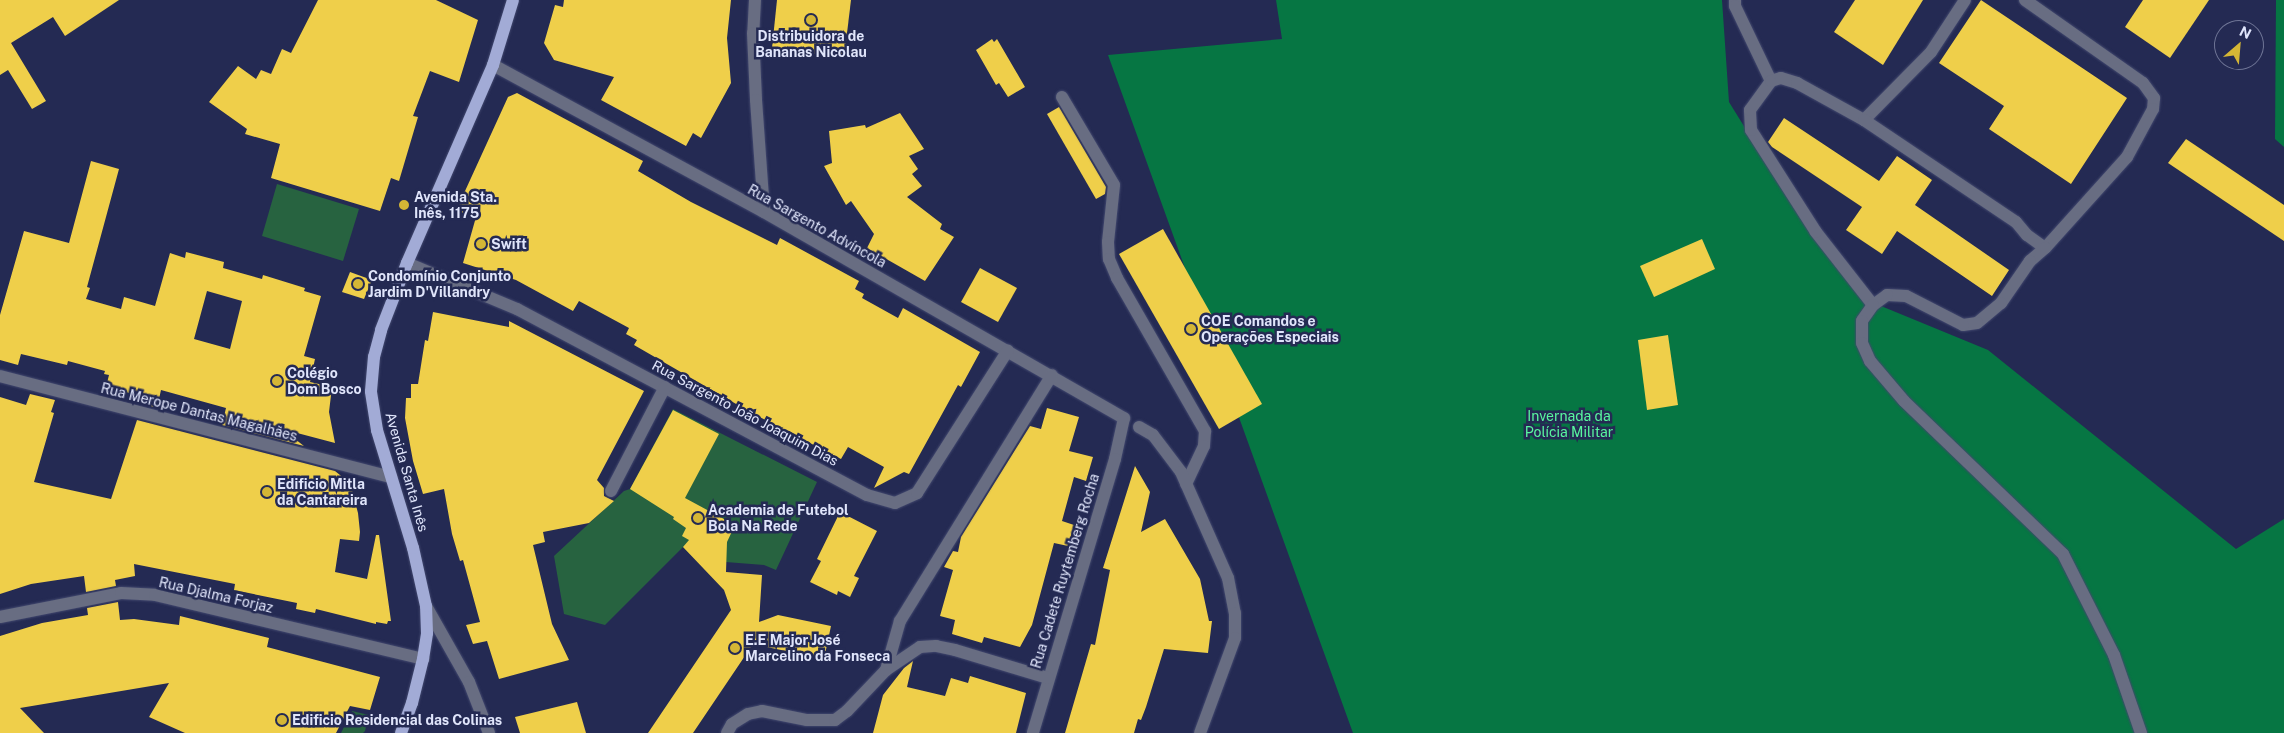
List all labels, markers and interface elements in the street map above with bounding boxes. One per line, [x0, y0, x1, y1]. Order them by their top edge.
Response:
marker: Distribuidora de Bananas Nicolau [805, 14, 817, 26]
north arrow [2214, 20, 2264, 70]
text: N [2237, 23, 2254, 42]
place label: Distribuidora de Bananas Nicolau [755, 28, 867, 60]
street label: Rua Sargento Advíncola [745, 181, 889, 271]
place label: Avenida Sta. Inês, 1175 [414, 189, 497, 222]
marker: Avenida Sta. Inês, 1175 [398, 199, 410, 211]
place label: Swift [491, 236, 527, 252]
marker: Swift [475, 238, 487, 250]
place label: Condomínio Conjunto Jardim D'Villandry [368, 268, 511, 300]
marker: Condomínio Conjunto Jardim D'Villandry [352, 278, 364, 290]
place label: COE Comandos e Operações Especiais [1201, 313, 1339, 346]
marker: COE Comandos e Operações Especiais [1185, 323, 1197, 335]
street label: Rua Sargento João Joaquim Dias [649, 357, 841, 469]
place label: Colégio Dom Bosco [287, 365, 362, 398]
marker: Colégio Dom Bosco [271, 375, 283, 387]
street label: Rua Merope Dantas Magalhães [99, 379, 299, 445]
park label: Invernada da Polícia Militar [1525, 408, 1613, 441]
street label: Avenida Santa Inês [382, 410, 432, 534]
street label: Rua Cadete Ruytemberg Rocha [1027, 472, 1103, 670]
place label: Edificio Mitla da Cantareira [277, 476, 367, 508]
marker: Edificio Mitla da Cantareira [261, 486, 273, 498]
place label: Academia de Futebol Bola Na Rede [708, 502, 849, 534]
marker: Academia de Futebol Bola Na Rede [692, 512, 704, 524]
street label: Rua Djalma Forjaz [157, 574, 275, 616]
place label: E.E Major José Marcelino da Fonseca [745, 632, 890, 664]
marker: E.E Major José Marcelino da Fonseca [729, 642, 741, 654]
place label: Edificio Residencial das Colinas [292, 712, 502, 728]
marker: Edificio Residencial das Colinas [276, 714, 288, 726]

